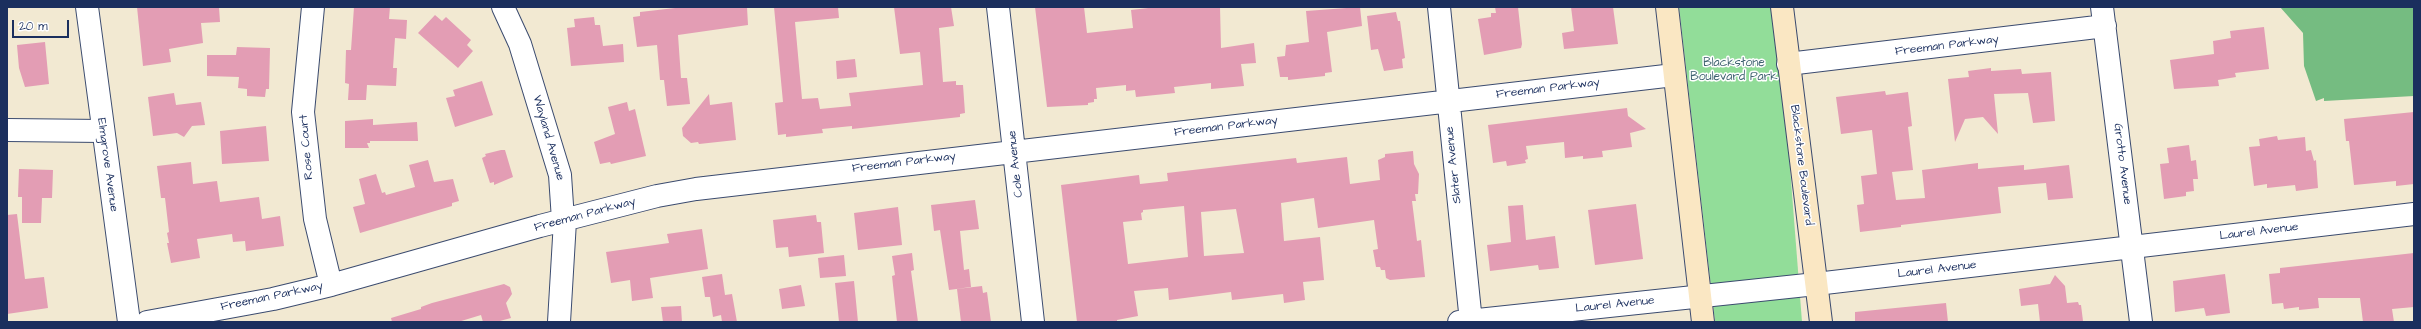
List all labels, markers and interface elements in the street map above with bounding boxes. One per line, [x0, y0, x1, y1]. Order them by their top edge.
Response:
scale bar [14, 12, 71, 38]
text: 20 m [19, 18, 48, 35]
street label: Freeman Parkway [1894, 32, 2000, 60]
park label: Blackstone Boulevard Park [1690, 56, 1778, 84]
street label: Freeman Parkway [1495, 75, 1601, 103]
street label: Wayland Avenue [529, 94, 567, 182]
street label: Blackstone Boulevard [1786, 104, 1816, 226]
street label: Freeman Parkway [1173, 113, 1279, 141]
street label: Rose Court [297, 114, 317, 180]
street label: Elmgrove Avenue [93, 117, 121, 213]
street label: Grotto Avenue [2110, 122, 2134, 206]
street label: Slater Avenue [1443, 126, 1465, 204]
street label: Cole Avenue [1005, 130, 1027, 198]
street label: Freeman Parkway [851, 149, 957, 177]
street label: Freeman Parkway [533, 195, 637, 235]
street label: Laurel Avenue [2219, 220, 2299, 244]
street label: Laurel Avenue [1897, 258, 1977, 282]
street label: Freeman Parkway [219, 279, 325, 315]
street label: Laurel Avenue [1575, 294, 1655, 316]

